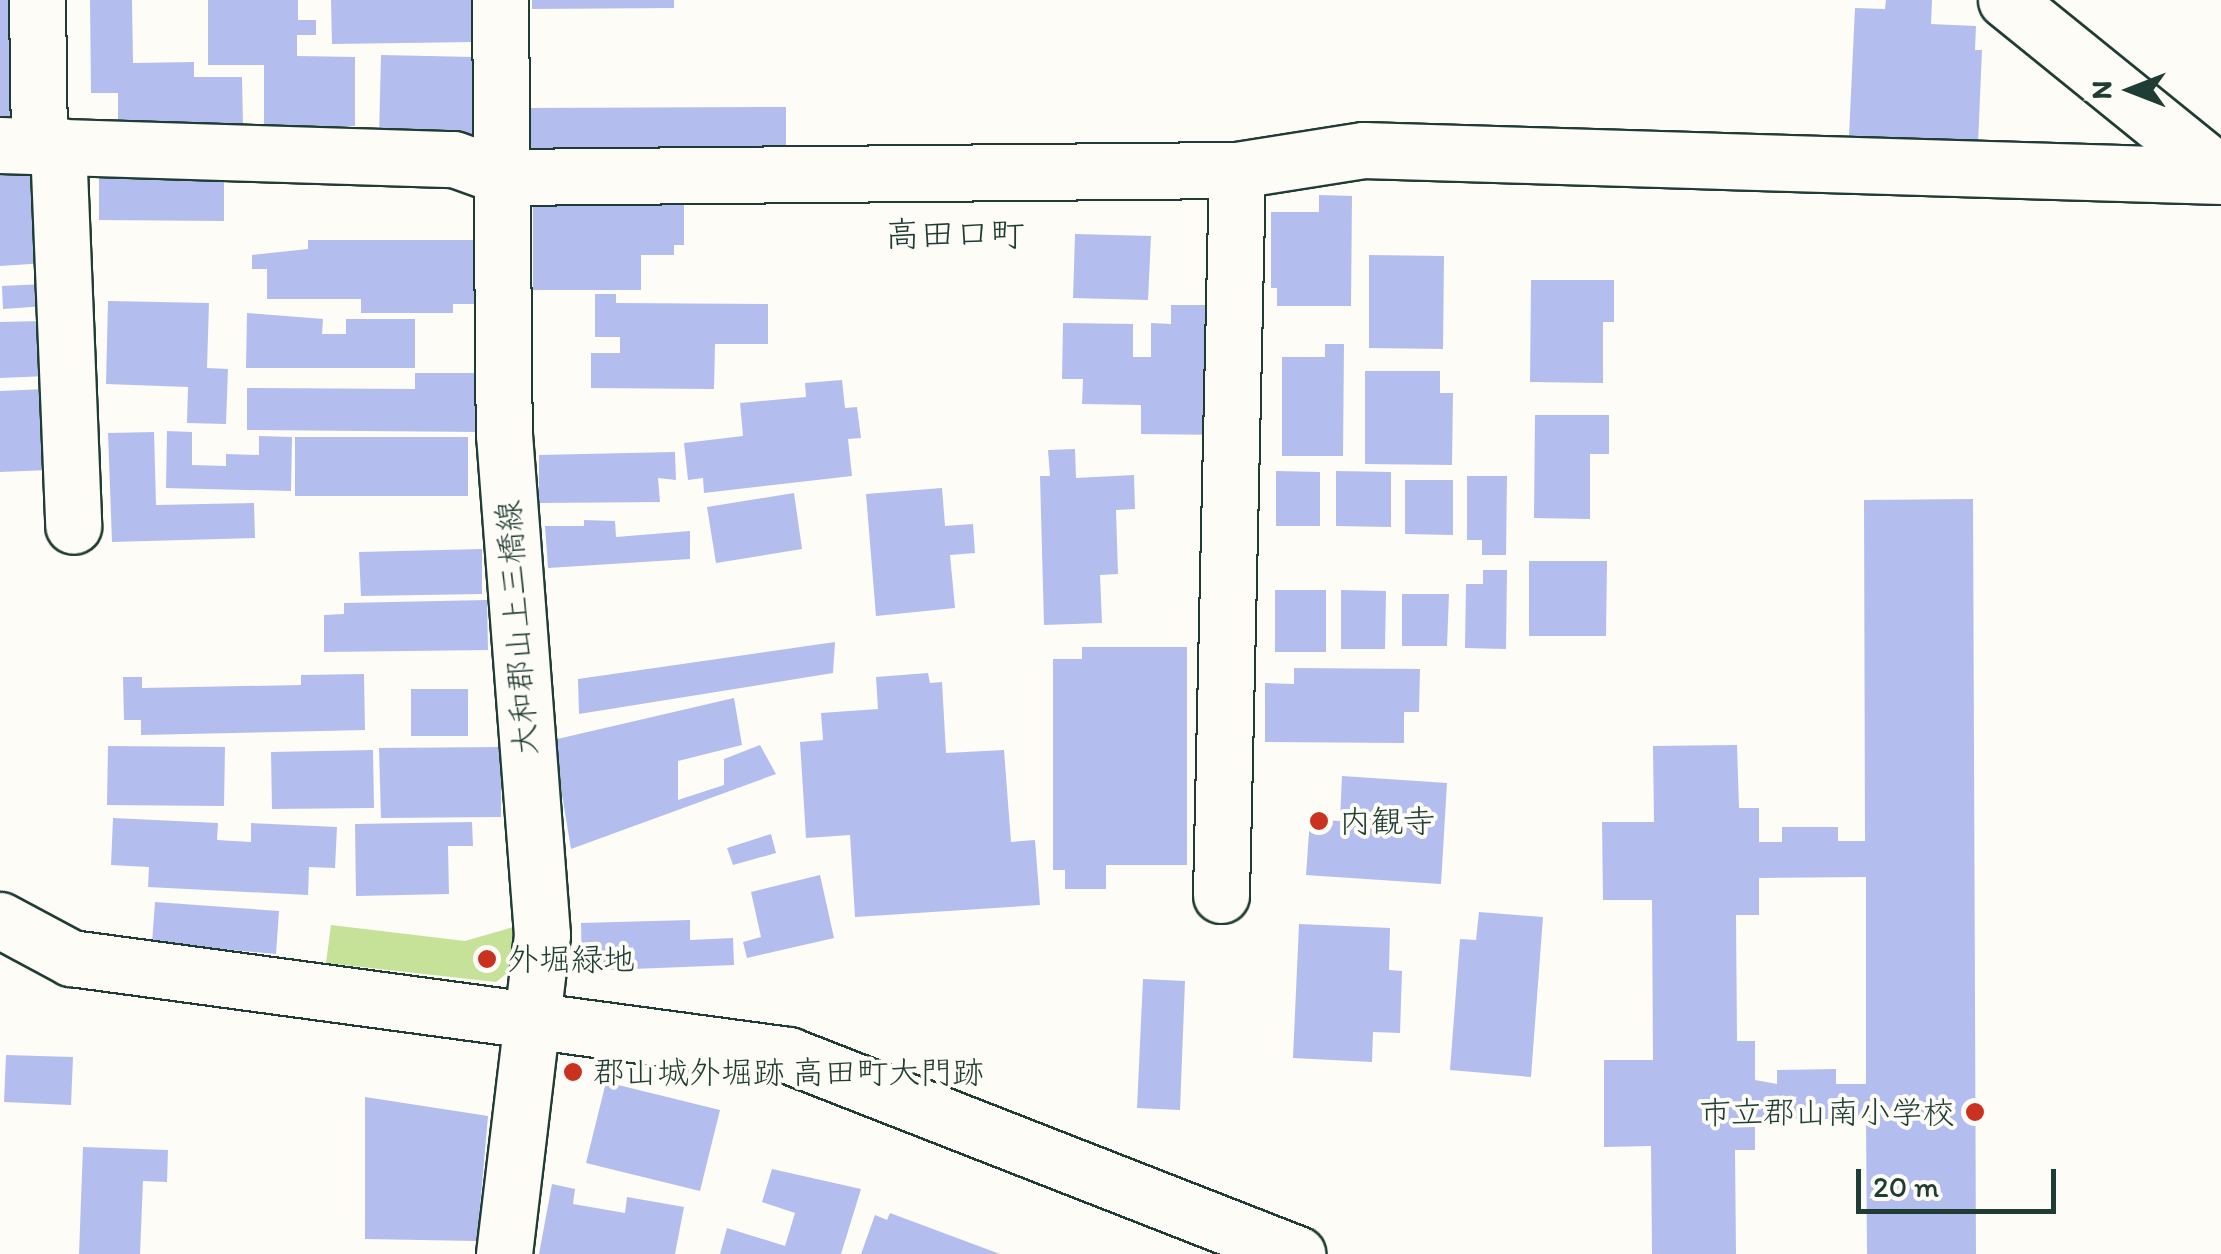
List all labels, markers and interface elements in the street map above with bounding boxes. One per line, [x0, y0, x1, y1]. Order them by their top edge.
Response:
north arrow [2081, 40, 2181, 140]
text: N [2084, 81, 2118, 99]
district label: 高田口町 [885, 213, 1025, 255]
street label: 大和郡山上三橋線 [489, 499, 545, 757]
place label: 内観寺 [1339, 802, 1435, 840]
marker: 内観寺 [1308, 810, 1330, 832]
place label: 外堀緑地 [507, 940, 635, 978]
marker: 外堀緑地 [476, 948, 498, 970]
place label: 郡山城外堀跡 高田町大門跡 [593, 1053, 984, 1091]
marker: 郡山城外堀跡 高田町大門跡 [562, 1061, 584, 1083]
place label: 市立郡山南小学校 [1699, 1093, 1955, 1131]
marker: 市立郡山南小学校 [1964, 1101, 1986, 1123]
scale bar [1861, 1149, 2061, 1211]
text: 20 m [1873, 1168, 1939, 1205]

